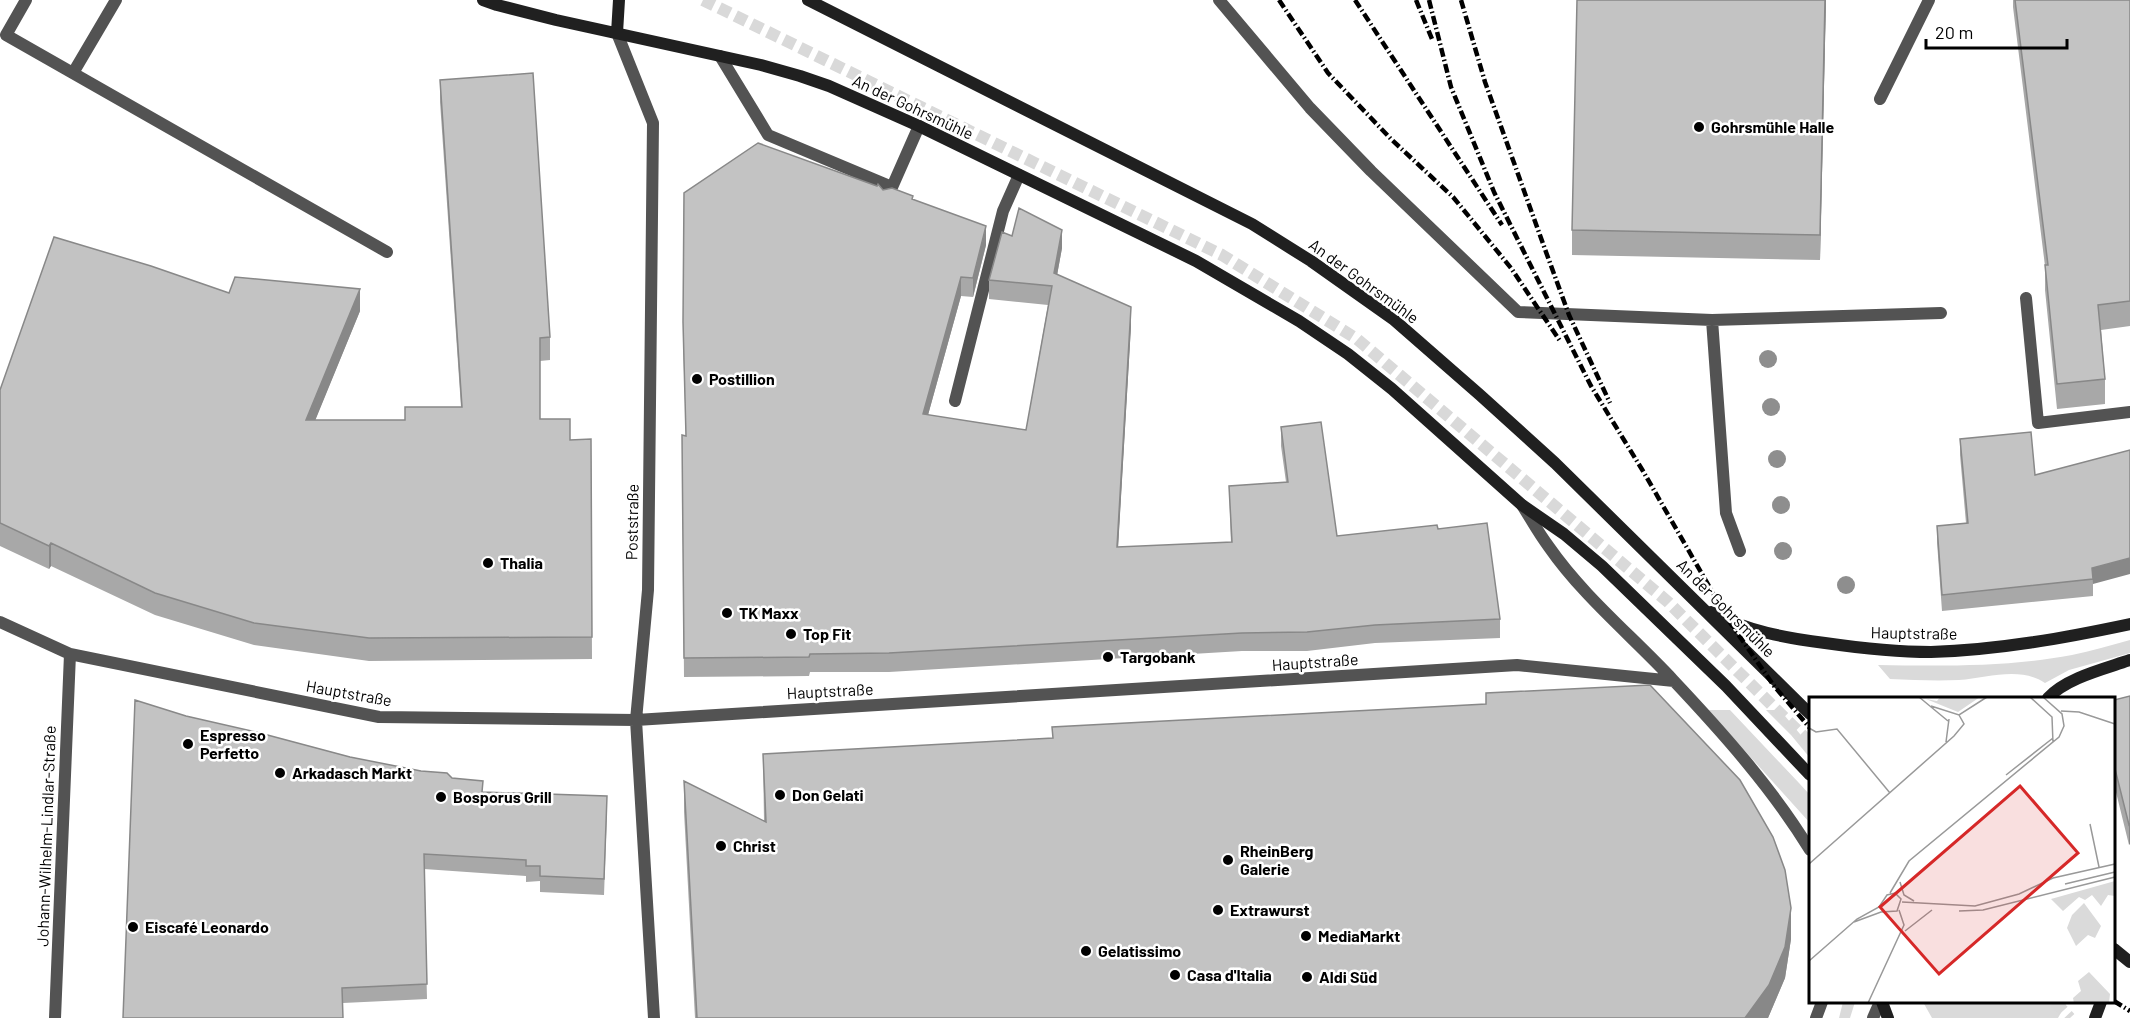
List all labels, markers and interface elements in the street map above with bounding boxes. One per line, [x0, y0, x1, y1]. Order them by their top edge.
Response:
scale bar [1926, 12, 2067, 50]
text: 20 m [1935, 21, 1973, 43]
street label: An der Gohrsmühle [850, 70, 977, 143]
place label: Gohrsmühle Halle [1711, 117, 1834, 136]
marker: Gohrsmühle Halle [1692, 120, 1706, 134]
street label: An der Gohrsmühle [1306, 234, 1423, 327]
place label: Postillion [709, 369, 775, 388]
marker: Postillion [690, 372, 704, 386]
street label: Poststraße [621, 484, 642, 560]
place label: Thalia [500, 553, 543, 572]
street label: An der Gohrsmühle [1673, 555, 1779, 661]
marker: Thalia [481, 556, 495, 570]
place label: TK Maxx [739, 603, 799, 622]
marker: TK Maxx [720, 606, 734, 620]
street label: Hauptstraße [1870, 622, 1958, 643]
place label: Top Fit [803, 624, 851, 643]
marker: Top Fit [784, 627, 798, 641]
place label: Targobank [1120, 647, 1196, 666]
street label: Hauptstraße [1271, 649, 1359, 674]
marker: Targobank [1101, 650, 1115, 664]
street label: Hauptstraße [305, 676, 393, 709]
street label: Hauptstraße [786, 679, 874, 702]
inset map [1809, 697, 2115, 1003]
street label: Johann-Wilhelm-Lindlar-Straße [32, 725, 59, 947]
place label: Espresso Perfetto [200, 725, 266, 762]
marker: Espresso Perfetto [181, 737, 195, 751]
place label: Arkadasch Markt [292, 763, 412, 782]
marker: Arkadasch Markt [273, 766, 287, 780]
place label: Don Gelati [792, 785, 864, 804]
place label: Bosporus Grill [453, 787, 552, 806]
marker: Don Gelati [773, 788, 787, 802]
marker: Bosporus Grill [434, 790, 448, 804]
place label: Christ [733, 836, 776, 855]
marker: Christ [714, 839, 728, 853]
place label: RheinBerg Galerie [1240, 841, 1314, 878]
marker: RheinBerg Galerie [1221, 853, 1235, 867]
place label: Extrawurst [1230, 900, 1310, 919]
marker: Extrawurst [1211, 903, 1225, 917]
place label: Eiscafé Leonardo [145, 917, 269, 936]
marker: Eiscafé Leonardo [126, 920, 140, 934]
place label: MediaMarkt [1318, 926, 1400, 945]
marker: MediaMarkt [1299, 929, 1313, 943]
place label: Gelatissimo [1098, 941, 1181, 960]
marker: Gelatissimo [1079, 944, 1093, 958]
place label: Casa d'Italia [1187, 965, 1272, 984]
place label: Aldi Süd [1319, 967, 1377, 986]
marker: Casa d'Italia [1168, 968, 1182, 982]
marker: Aldi Süd [1300, 970, 1314, 984]

